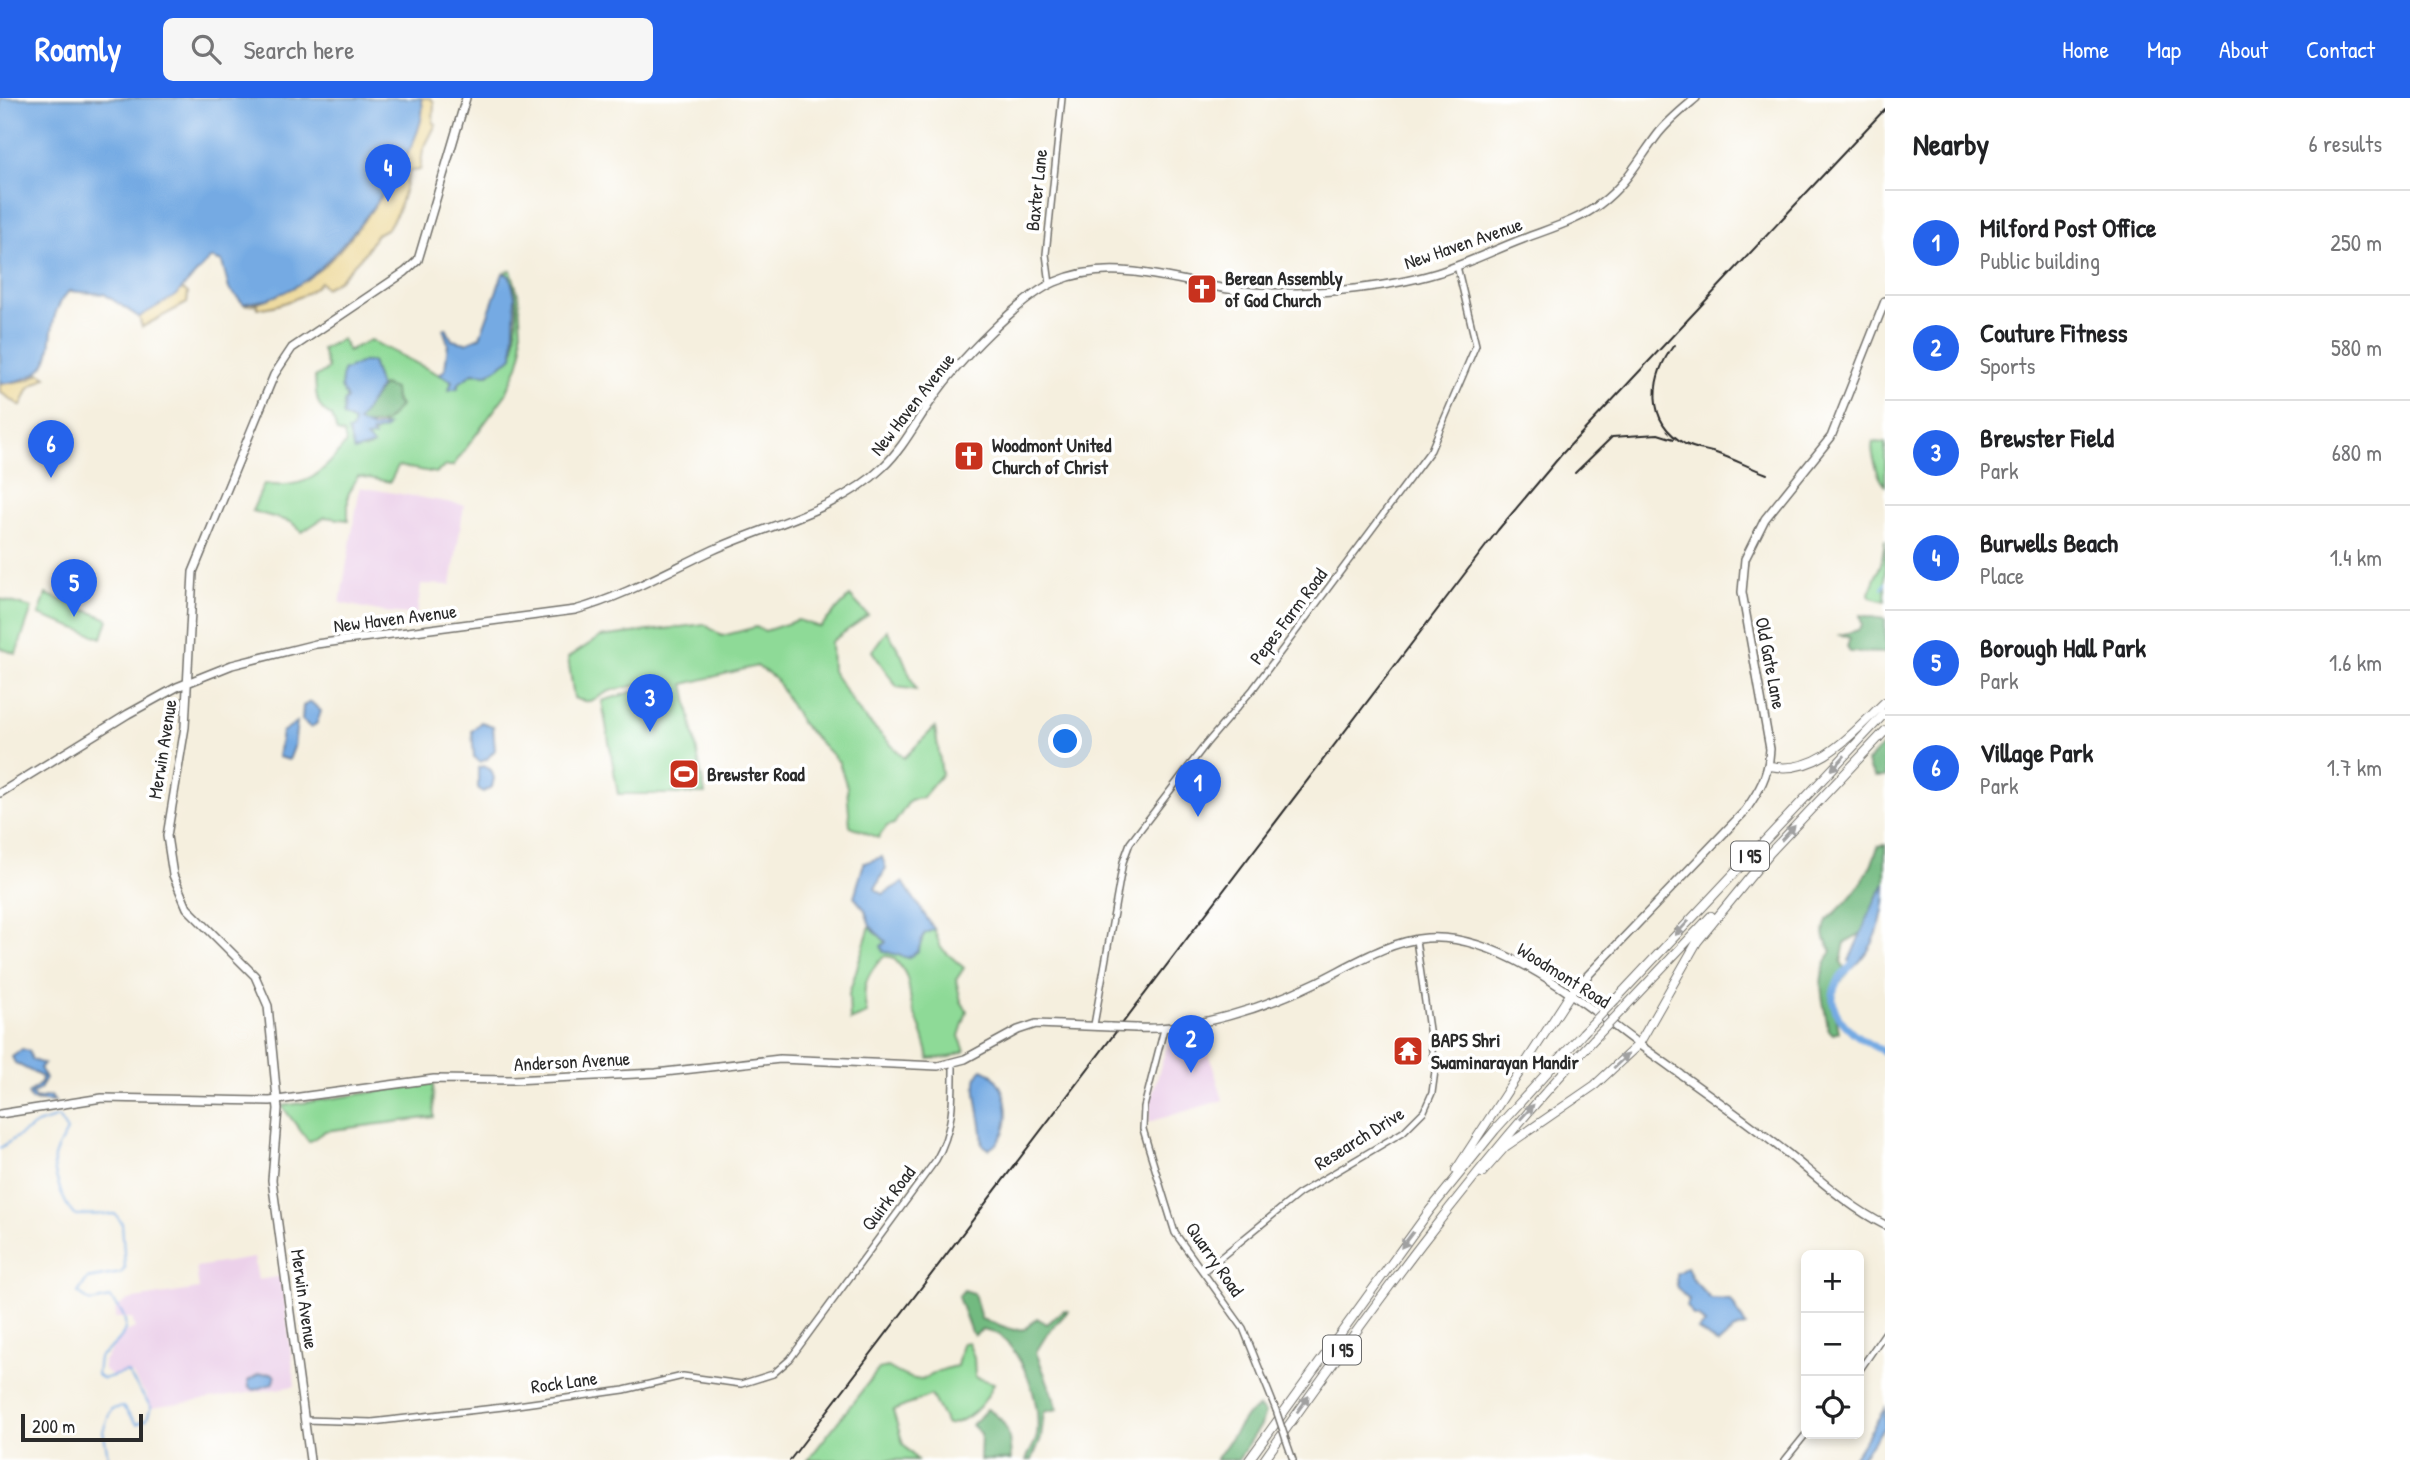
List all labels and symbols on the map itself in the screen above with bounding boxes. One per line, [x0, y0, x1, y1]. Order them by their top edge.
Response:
pin: 4 [365, 144, 411, 202]
street label: Baxter Lane [1019, 147, 1053, 232]
street label: New Haven Avenue [1400, 210, 1526, 275]
place label: Berean Assembly of God Church [1225, 265, 1343, 313]
church icon: Berean Assembly of God Church [1185, 272, 1219, 306]
street label: New Haven Avenue [864, 347, 961, 461]
pin: 6 [28, 420, 74, 478]
place label: Woodmont United Church of Christ [992, 432, 1112, 480]
church icon: Woodmont United Church of Christ [952, 439, 986, 473]
pin: 5 [51, 559, 97, 617]
street label: Pepes Farm Road [1243, 562, 1333, 670]
street label: New Haven Avenue [332, 598, 458, 638]
street label: Old Gate Lane [1749, 615, 1793, 712]
pin: 3 [627, 674, 673, 732]
street label: Merwin Avenue [141, 697, 183, 801]
your location [1048, 724, 1082, 758]
one-way arrow [1831, 754, 1847, 771]
sports icon: Brewster Road [667, 757, 701, 791]
pin: 1 [1175, 759, 1221, 817]
place label: Brewster Road [707, 761, 805, 787]
one-way arrow [1780, 825, 1796, 842]
road number: I 95 [1731, 842, 1769, 870]
one-way arrow [1674, 919, 1690, 937]
street label: Woodmont Road [1512, 936, 1616, 1014]
pin: 2 [1168, 1015, 1214, 1073]
place label: BAPS Shri Swaminarayan Mandir [1431, 1027, 1579, 1076]
temple icon: BAPS Shri Swaminarayan Mandir [1391, 1034, 1425, 1068]
street label: Anderson Avenue [513, 1045, 631, 1077]
one-way arrow [1612, 1054, 1629, 1070]
street label: Research Drive [1309, 1100, 1409, 1176]
one-way arrow [1519, 1103, 1535, 1121]
street label: Quirk Road [855, 1160, 921, 1236]
street label: Quarry Road [1180, 1216, 1251, 1302]
one-way arrow [1400, 1231, 1414, 1249]
street label: Merwin Avenue [285, 1247, 325, 1351]
road number: I 95 [1323, 1336, 1361, 1364]
street label: Rock Lane [529, 1364, 599, 1400]
one-way arrow [1296, 1395, 1310, 1413]
scale bar [21, 1411, 144, 1443]

